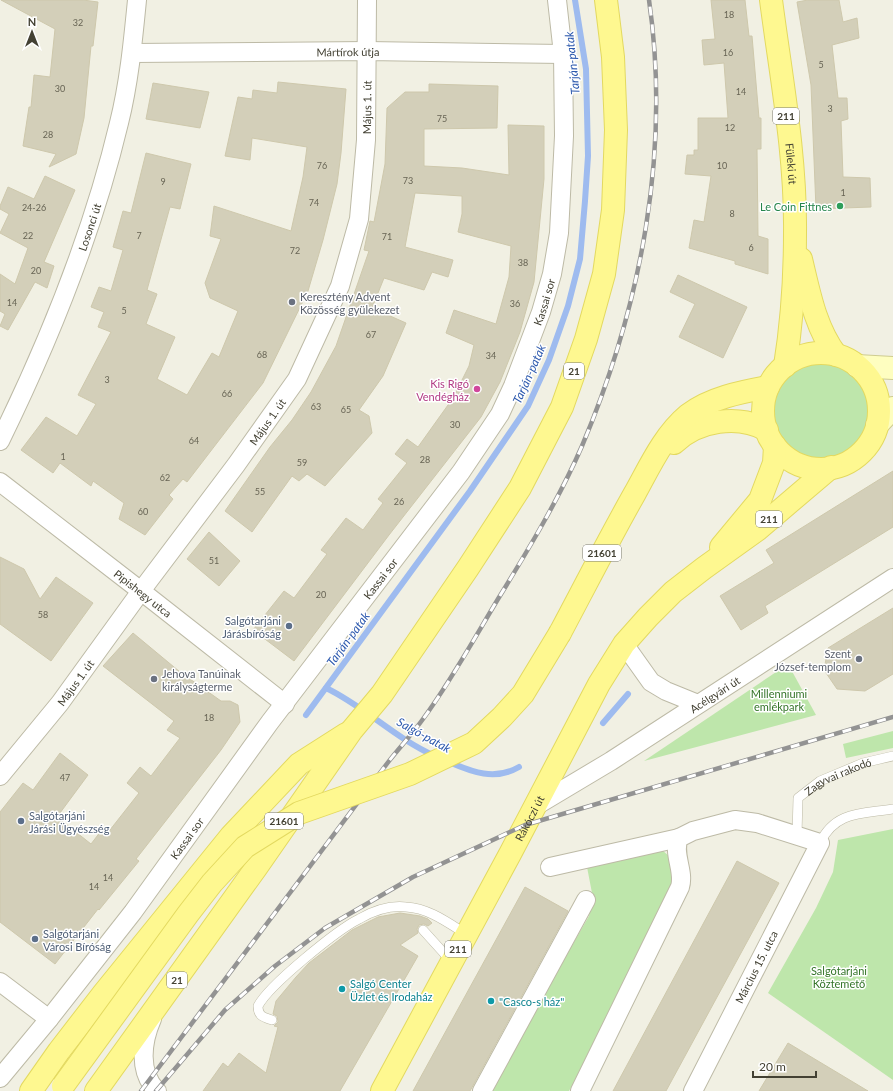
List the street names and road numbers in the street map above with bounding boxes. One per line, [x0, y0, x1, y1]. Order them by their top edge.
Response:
street label: Mártírok útja [316, 44, 380, 58]
street label: Május 1. út [360, 80, 373, 134]
road number: 211 [773, 108, 799, 124]
street label: Füleki út [784, 142, 800, 185]
street label: Losonci út [75, 201, 103, 253]
street label: Kassai sor [530, 277, 557, 327]
road number: 21 [564, 363, 584, 379]
street label: Május 1. út [246, 396, 288, 447]
road number: 211 [756, 511, 782, 527]
road number: 21601 [583, 545, 621, 561]
street label: Kassai sor [360, 555, 400, 601]
street label: Pipishegy utca [112, 566, 175, 619]
street label: Május 1. út [54, 657, 96, 708]
street label: Acélgyári út [687, 673, 742, 715]
street label: Zagyvai rakodó [801, 755, 872, 797]
street label: Rákóczi út [512, 793, 546, 843]
road number: 21601 [265, 813, 303, 829]
street label: Kassai sor [167, 815, 206, 861]
street label: Március 15. utca [732, 928, 780, 1006]
road number: 211 [445, 941, 471, 957]
road number: 21 [167, 972, 187, 988]

